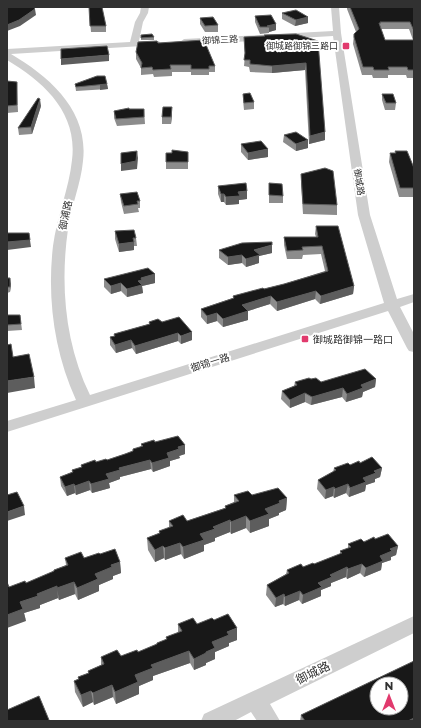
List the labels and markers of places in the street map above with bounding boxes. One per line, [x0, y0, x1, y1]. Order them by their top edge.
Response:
place label: 御城路御锦三路口 [266, 40, 338, 51]
marker: 御城路御锦三路口 [341, 41, 351, 51]
place label: 御城路御锦一路口 [313, 333, 393, 346]
marker: 御城路御锦一路口 [300, 334, 310, 344]

